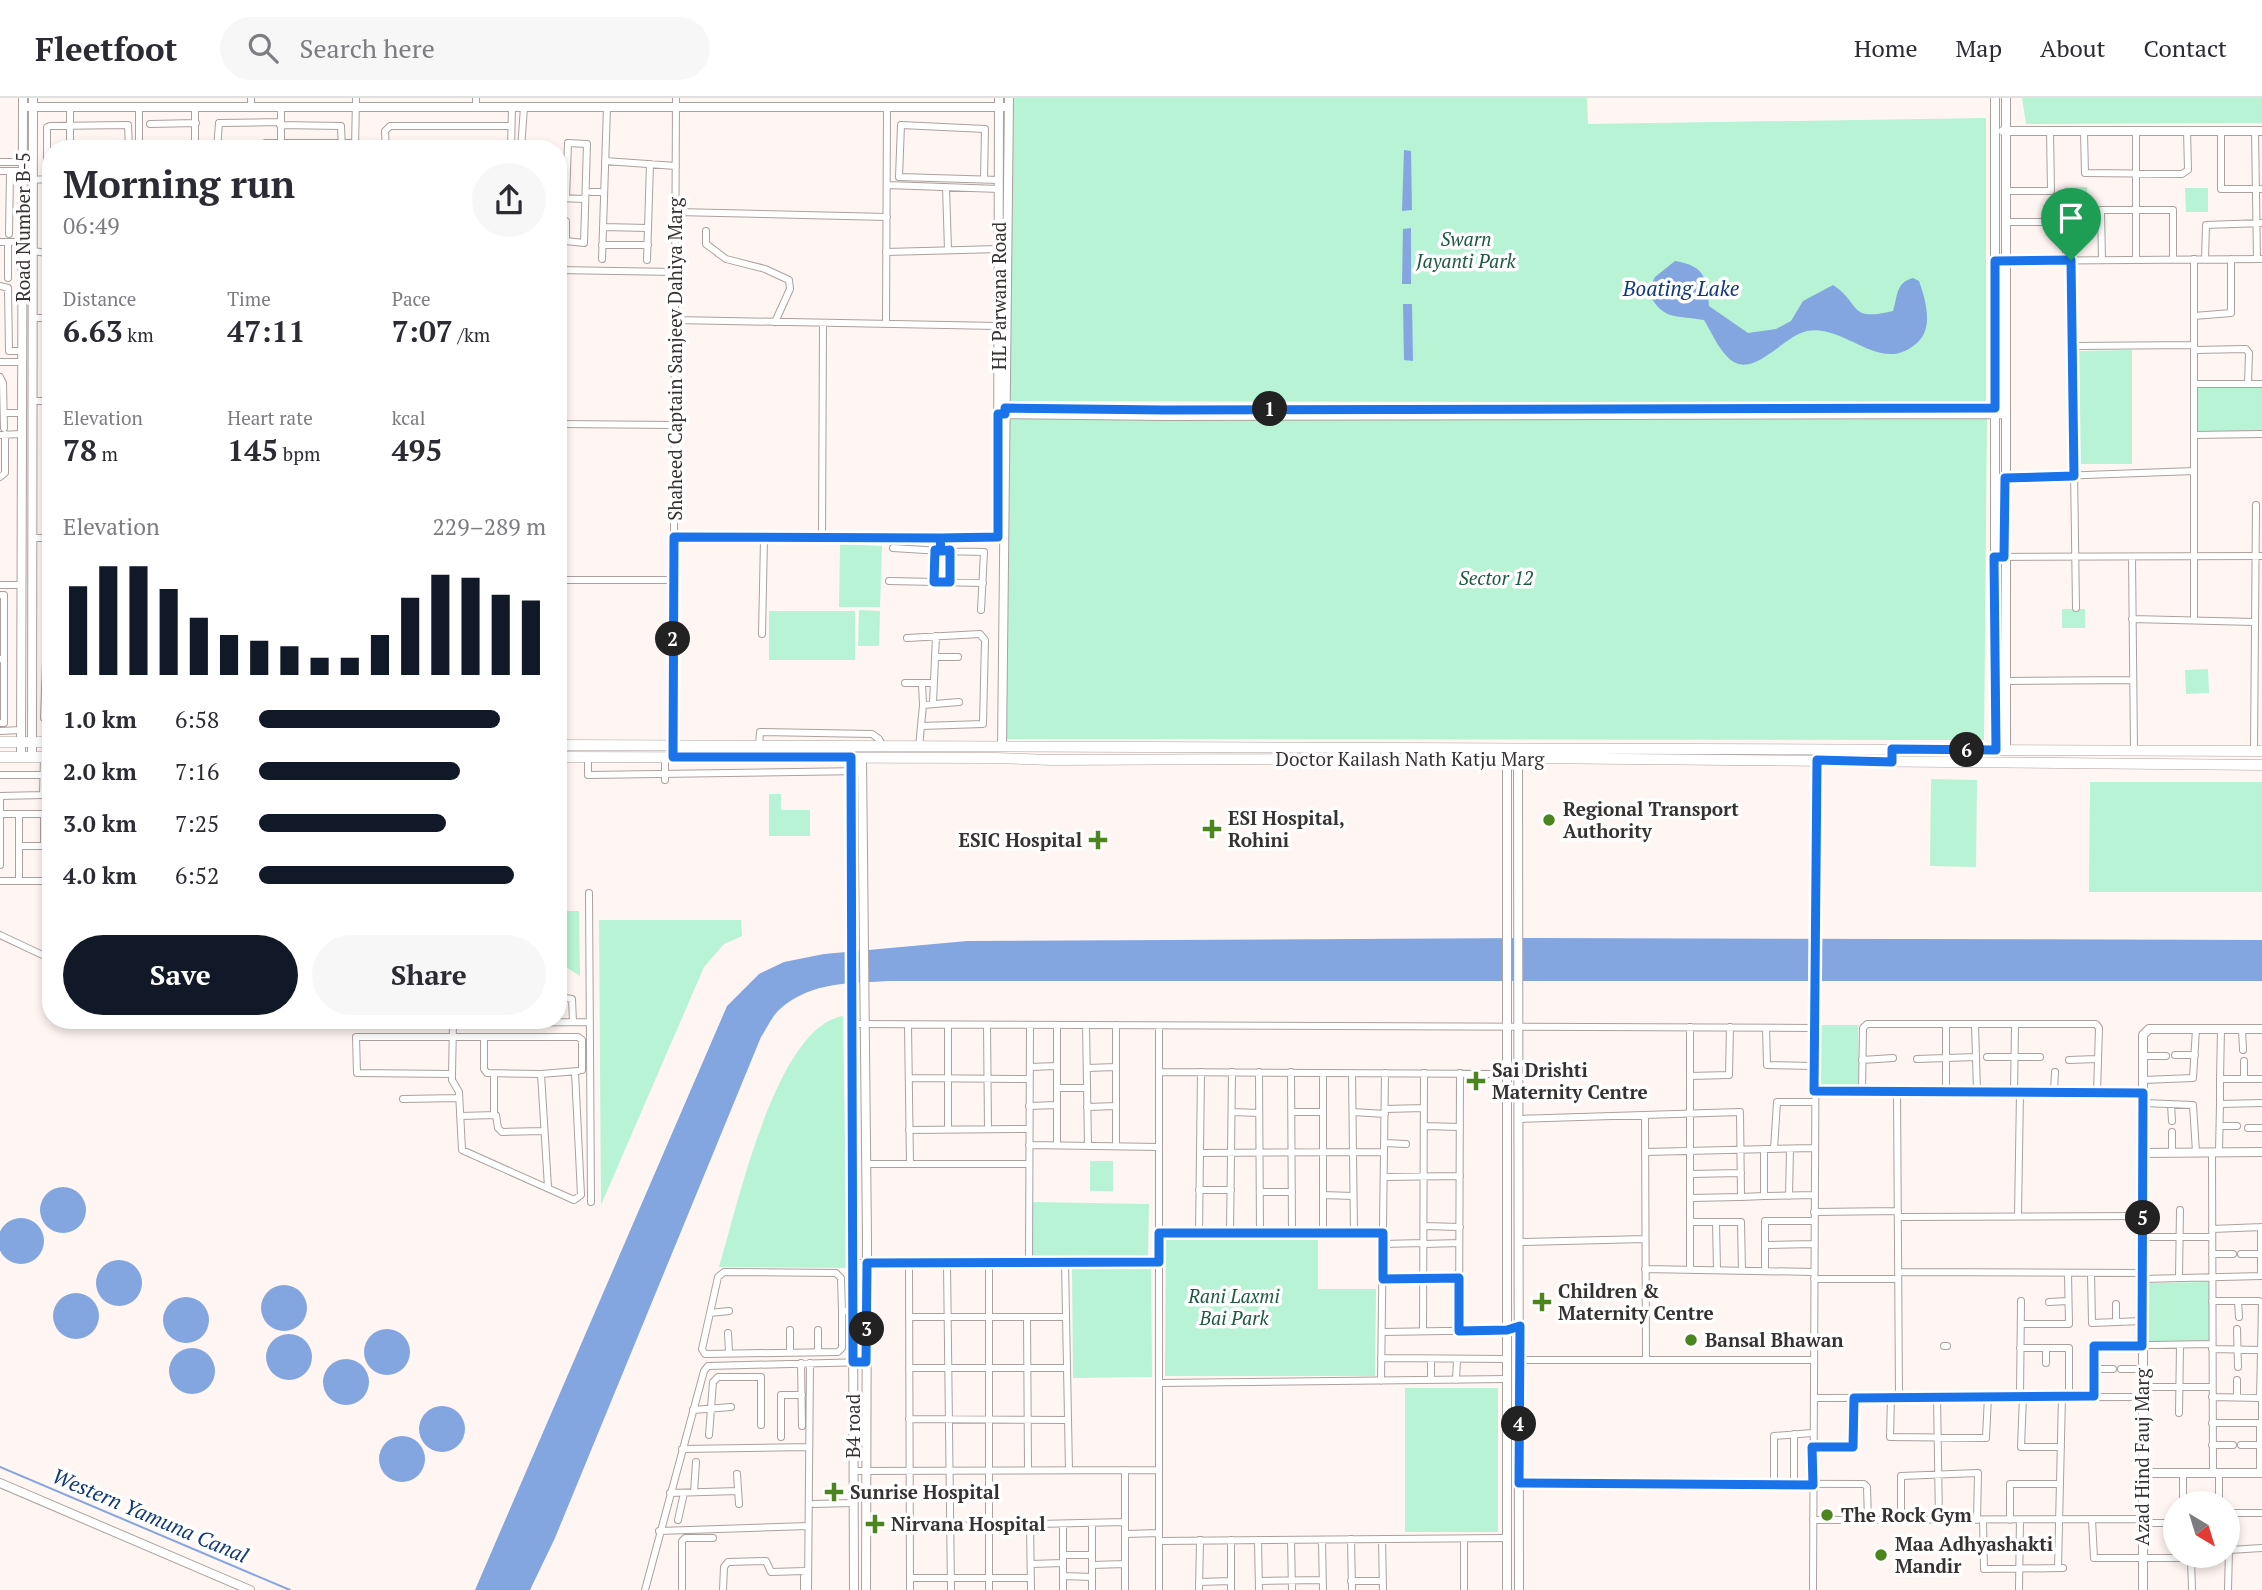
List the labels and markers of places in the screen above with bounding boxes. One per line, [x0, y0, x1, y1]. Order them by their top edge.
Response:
pin [2041, 188, 2101, 260]
pin: 1 [1252, 392, 1288, 426]
pin: 2 [656, 622, 690, 656]
pin: 6 [1950, 732, 1984, 768]
place label: Regional Transport Authority [1563, 796, 1739, 843]
place label: ESI Hospital, Rohini [1228, 805, 1345, 852]
marker: Regional Transport Authority [1541, 812, 1557, 828]
marker: ESI Hospital, Rohini [1202, 819, 1222, 839]
place label: ESIC Hospital [958, 827, 1082, 852]
marker: ESIC Hospital [1088, 830, 1108, 850]
place label: Sai Drishti Maternity Centre [1492, 1057, 1648, 1104]
marker: Sai Drishti Maternity Centre [1466, 1071, 1486, 1091]
pin: 5 [2126, 1200, 2160, 1236]
place label: Children & Maternity Centre [1558, 1278, 1714, 1325]
marker: Children & Maternity Centre [1532, 1292, 1552, 1312]
pin: 3 [850, 1312, 884, 1346]
place label: Bansal Bhawan [1705, 1327, 1844, 1352]
marker: Bansal Bhawan [1683, 1332, 1699, 1348]
pin: 4 [1502, 1406, 1536, 1442]
place label: Sunrise Hospital [850, 1479, 1000, 1504]
marker: Sunrise Hospital [824, 1482, 844, 1502]
place label: The Rock Gym [1841, 1502, 1972, 1527]
marker: The Rock Gym [1819, 1507, 1835, 1523]
place label: Nirvana Hospital [891, 1511, 1046, 1536]
marker: Nirvana Hospital [865, 1514, 885, 1534]
place label: Maa Adhyashakti Mandir [1895, 1531, 2053, 1578]
marker: Maa Adhyashakti Mandir [1873, 1547, 1889, 1563]

